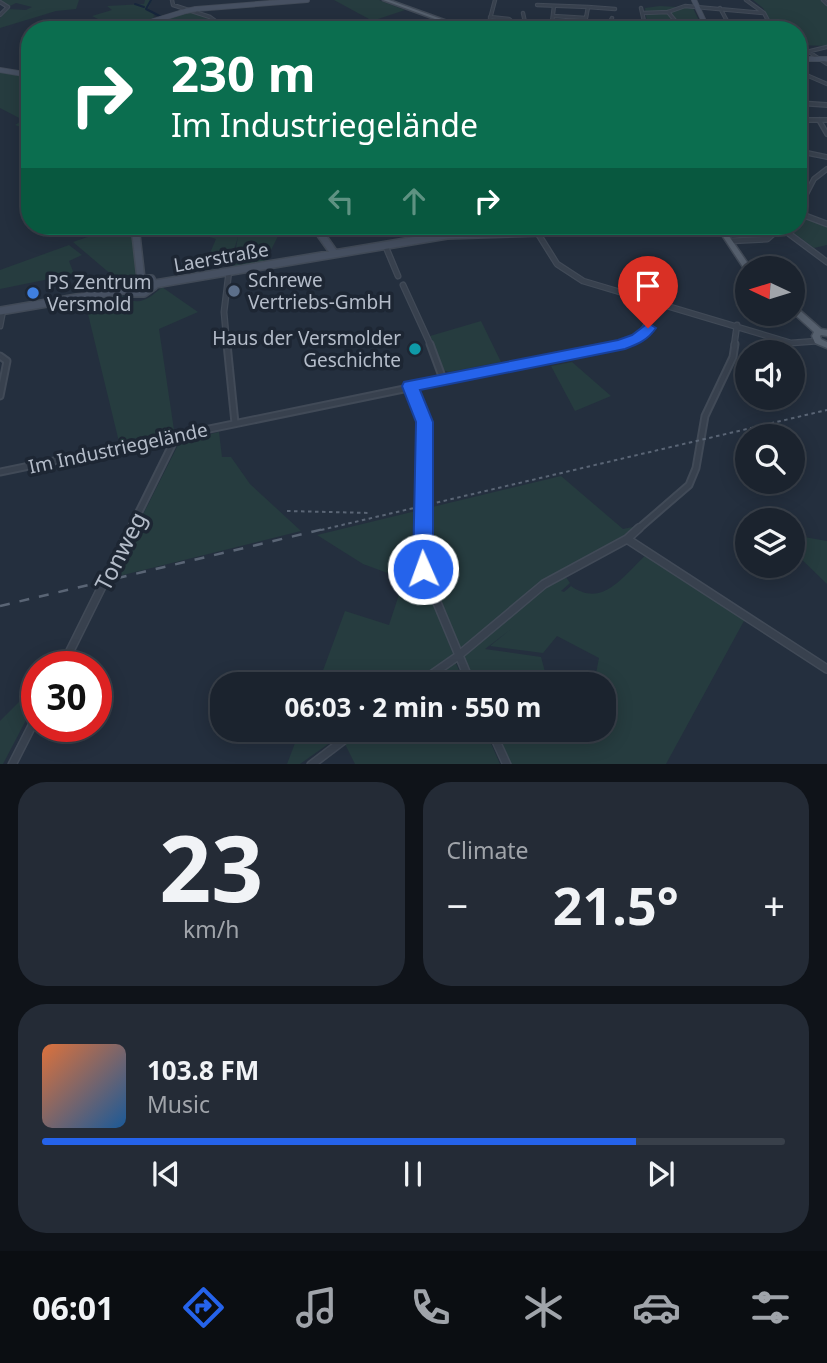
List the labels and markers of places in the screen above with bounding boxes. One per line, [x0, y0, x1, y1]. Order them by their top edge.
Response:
pin [618, 256, 678, 328]
place label: Schrewe Vertriebs-GmbH [248, 267, 392, 315]
place label: PS Zentrum Versmold [47, 269, 151, 317]
marker: Schrewe Vertriebs-GmbH [226, 283, 242, 299]
marker: PS Zentrum Versmold [25, 285, 41, 301]
place label: Haus der Versmolder Geschichte [212, 325, 401, 373]
marker: Haus der Versmolder Geschichte [407, 341, 423, 357]

